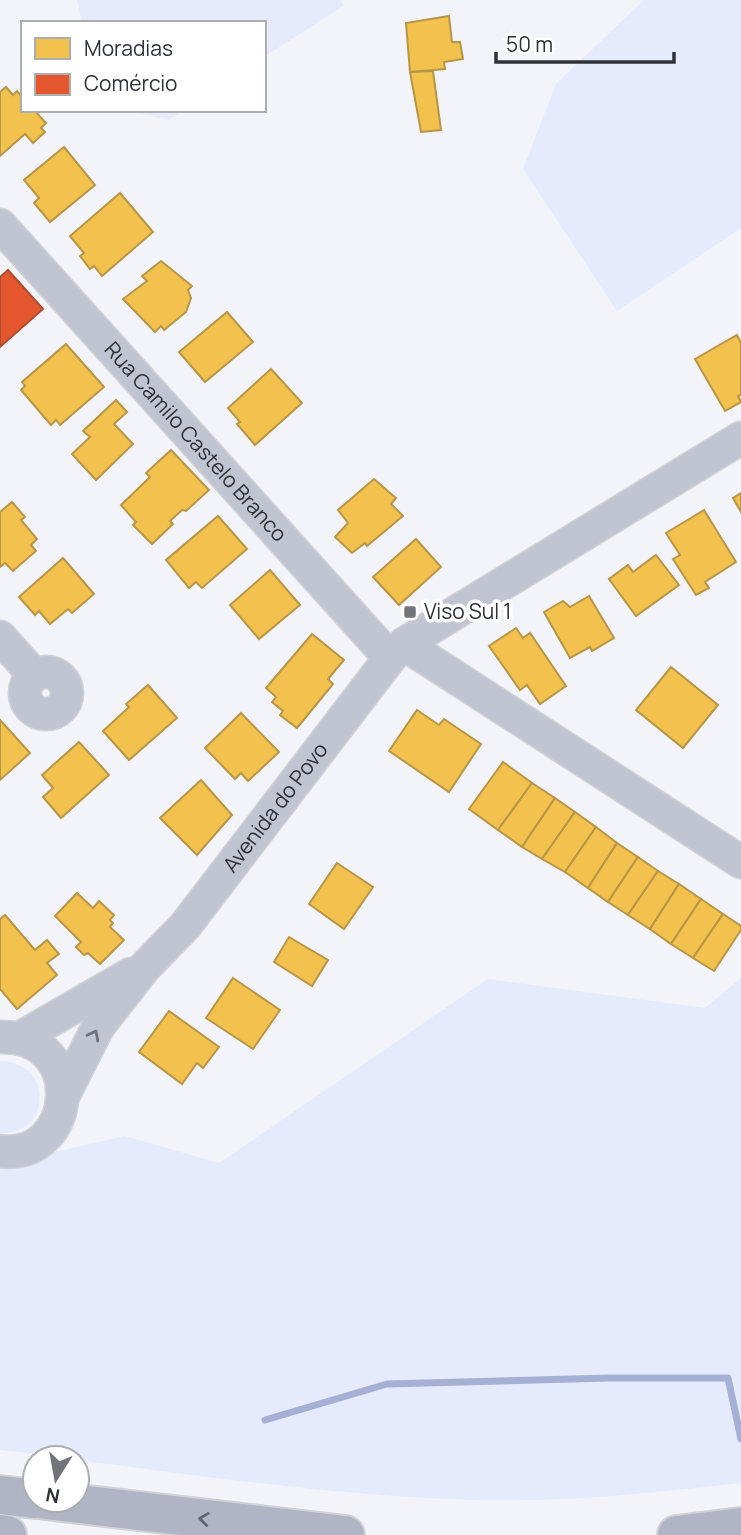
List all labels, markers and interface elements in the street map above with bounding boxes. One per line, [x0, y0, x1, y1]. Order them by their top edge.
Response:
legend [21, 21, 266, 112]
scale bar [496, 21, 674, 65]
text: 50 m [506, 30, 553, 58]
text: Moradias [84, 34, 173, 62]
text: Comércio [84, 69, 178, 97]
street label: Rua Camilo Castelo Branco [99, 335, 294, 547]
place label: Viso Sul 1 [424, 597, 512, 625]
marker: Viso Sul 1 [402, 604, 418, 620]
street label: Avenida do Povo [216, 736, 334, 878]
one-way arrow [86, 1030, 99, 1043]
north arrow [21, 1444, 91, 1514]
text: N [44, 1482, 62, 1510]
one-way arrow [198, 1511, 210, 1526]

